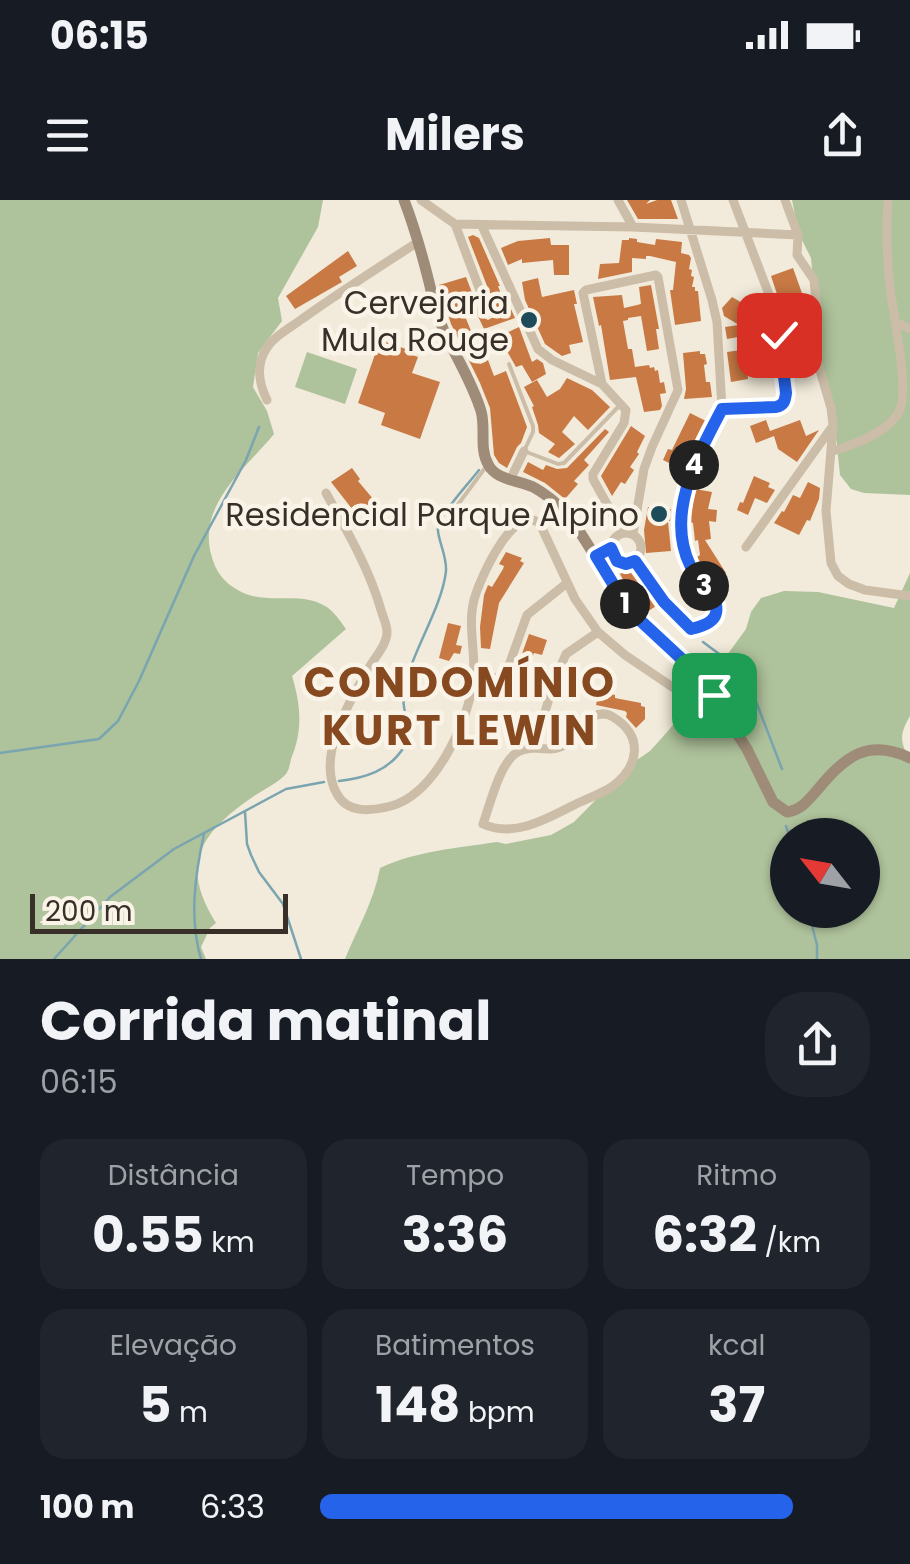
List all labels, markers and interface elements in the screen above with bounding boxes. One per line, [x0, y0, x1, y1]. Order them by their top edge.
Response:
text: 06:15 [50, 9, 149, 62]
text: Milers [385, 103, 525, 166]
icon: menu [40, 108, 95, 163]
icon: share [815, 108, 870, 163]
place label: Cervejaria Mula Rouge [321, 280, 509, 362]
pin [737, 293, 822, 378]
icon: check [752, 308, 807, 363]
marker: Cervejaria Mula Rouge [518, 309, 540, 331]
pin: 4 [669, 440, 719, 490]
text: 4 [685, 445, 703, 484]
place label: Residencial Parque Alpino [225, 492, 639, 537]
marker: Residencial Parque Alpino [648, 503, 670, 525]
pin: 3 [679, 561, 729, 611]
text: 3 [696, 566, 712, 605]
pin: 1 [600, 579, 650, 629]
text: 1 [620, 584, 630, 623]
district label: CONDOMÍNIO KURT LEWIN [303, 653, 617, 760]
pin [672, 653, 757, 738]
icon: arrive [687, 668, 742, 723]
north arrow [770, 818, 880, 928]
map controls [770, 818, 880, 928]
scale bar [30, 889, 288, 934]
text: 200 m [45, 892, 133, 931]
text: Corrida matinal [40, 982, 491, 1059]
button: share [765, 992, 870, 1097]
text: 06:15 [40, 1059, 118, 1104]
text: Distância [108, 1156, 239, 1195]
text: Tempo [406, 1156, 504, 1195]
text: Ritmo [696, 1156, 777, 1195]
text: 0.55 [92, 1199, 204, 1270]
text: 3:36 [402, 1199, 508, 1270]
text: 6:32 [652, 1199, 757, 1270]
text: km [204, 1223, 255, 1262]
text: /km [757, 1223, 821, 1262]
text: Elevação [110, 1326, 237, 1365]
text: Batimentos [375, 1326, 535, 1365]
text: kcal [708, 1326, 765, 1365]
text: 5 [139, 1369, 171, 1440]
text: 148 [375, 1369, 460, 1440]
text: 37 [708, 1369, 765, 1440]
text: m [171, 1393, 208, 1432]
text: bpm [460, 1393, 535, 1432]
text: 100 m [40, 1484, 134, 1529]
text: 6:33 [200, 1484, 265, 1529]

